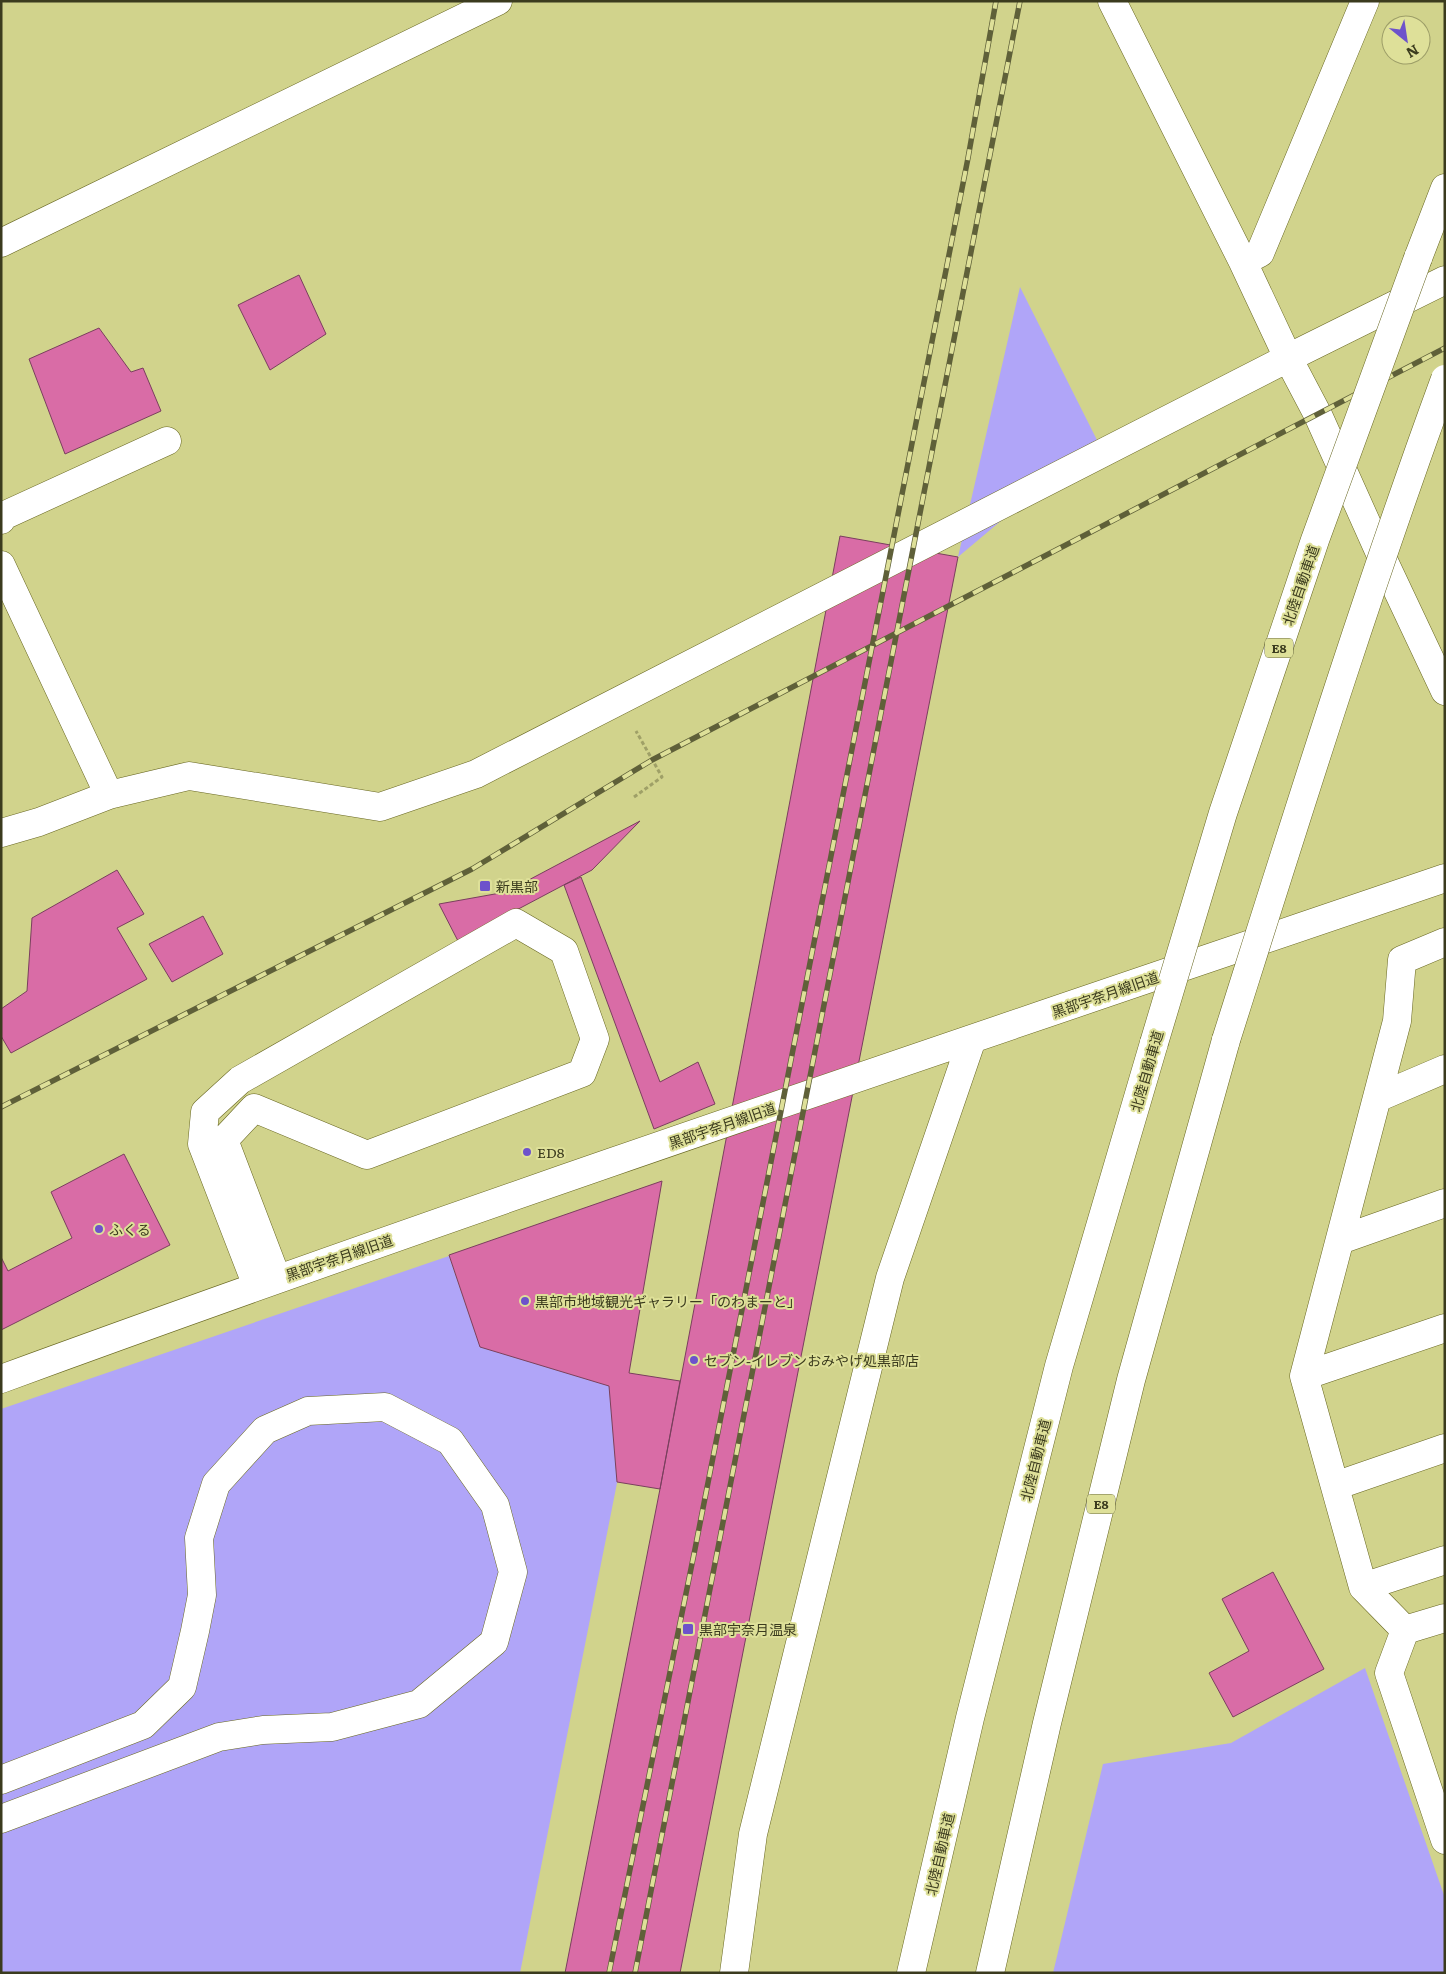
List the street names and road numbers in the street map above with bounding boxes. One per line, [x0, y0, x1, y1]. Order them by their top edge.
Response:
street label: 北陸自動車道 [1277, 542, 1323, 628]
road number: E8 [1265, 638, 1293, 658]
street label: 黒部宇奈月線旧道 [1049, 966, 1161, 1022]
street label: 北陸自動車道 [1125, 1028, 1167, 1114]
street label: 黒部宇奈月線旧道 [666, 1097, 778, 1153]
street label: 黒部宇奈月線旧道 [283, 1229, 395, 1285]
street label: 北陸自動車道 [1015, 1417, 1055, 1503]
road number: E8 [1087, 1495, 1115, 1514]
street label: 北陸自動車道 [920, 1811, 958, 1897]

